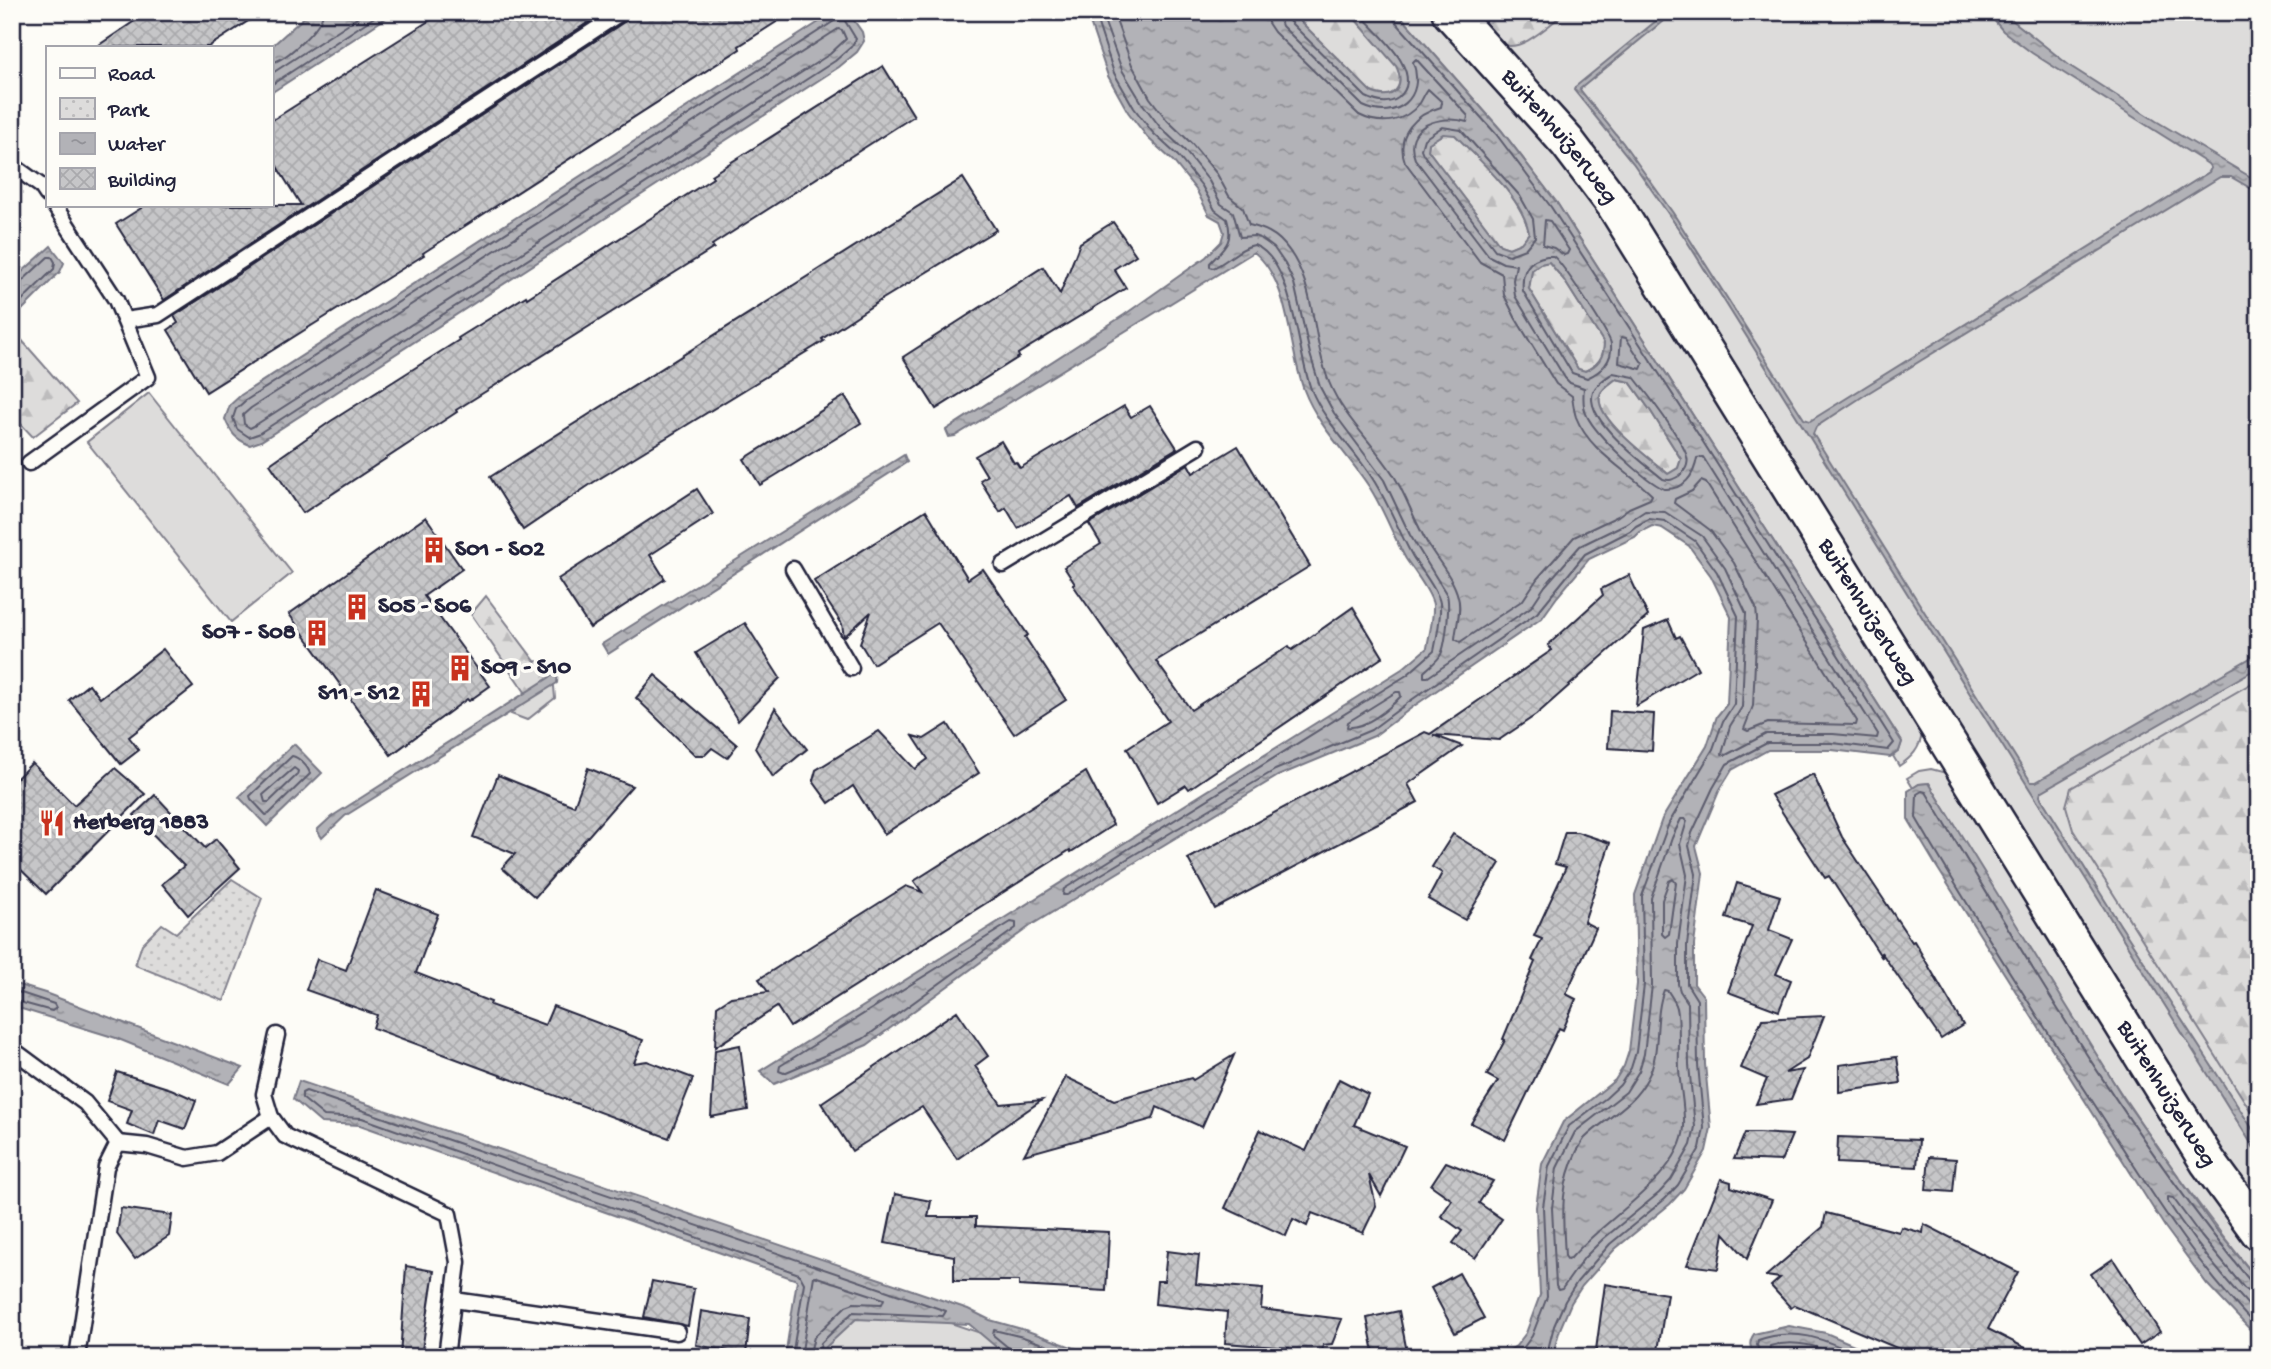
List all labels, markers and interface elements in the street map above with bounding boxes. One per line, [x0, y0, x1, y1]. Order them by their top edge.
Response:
legend [46, 46, 273, 206]
street label: Buitenhuizerweg [1493, 63, 1624, 211]
text: Road [108, 64, 156, 89]
text: Park [107, 100, 151, 125]
text: Water [108, 134, 166, 159]
text: Building [107, 170, 177, 195]
street label: Buitenhuizerweg [1810, 532, 1924, 691]
building icon: S01 - S02 [419, 535, 449, 565]
place label: S01 - S02 [455, 536, 545, 565]
building icon: S05 - S06 [342, 592, 372, 622]
place label: S05 - S06 [378, 593, 472, 622]
building icon: S07 - S08 [302, 618, 332, 648]
place label: S07 - S08 [202, 619, 296, 648]
building icon: S09 - S10 [445, 653, 475, 683]
place label: S09 - S10 [481, 654, 572, 683]
building icon: S11 - S12 [406, 679, 436, 709]
place label: S11 - S12 [318, 680, 400, 709]
restaurant icon: Herberg 1883 [37, 808, 67, 838]
place label: Herberg 1883 [73, 809, 209, 838]
street label: Buitenhuizerweg [2109, 1014, 2222, 1173]

